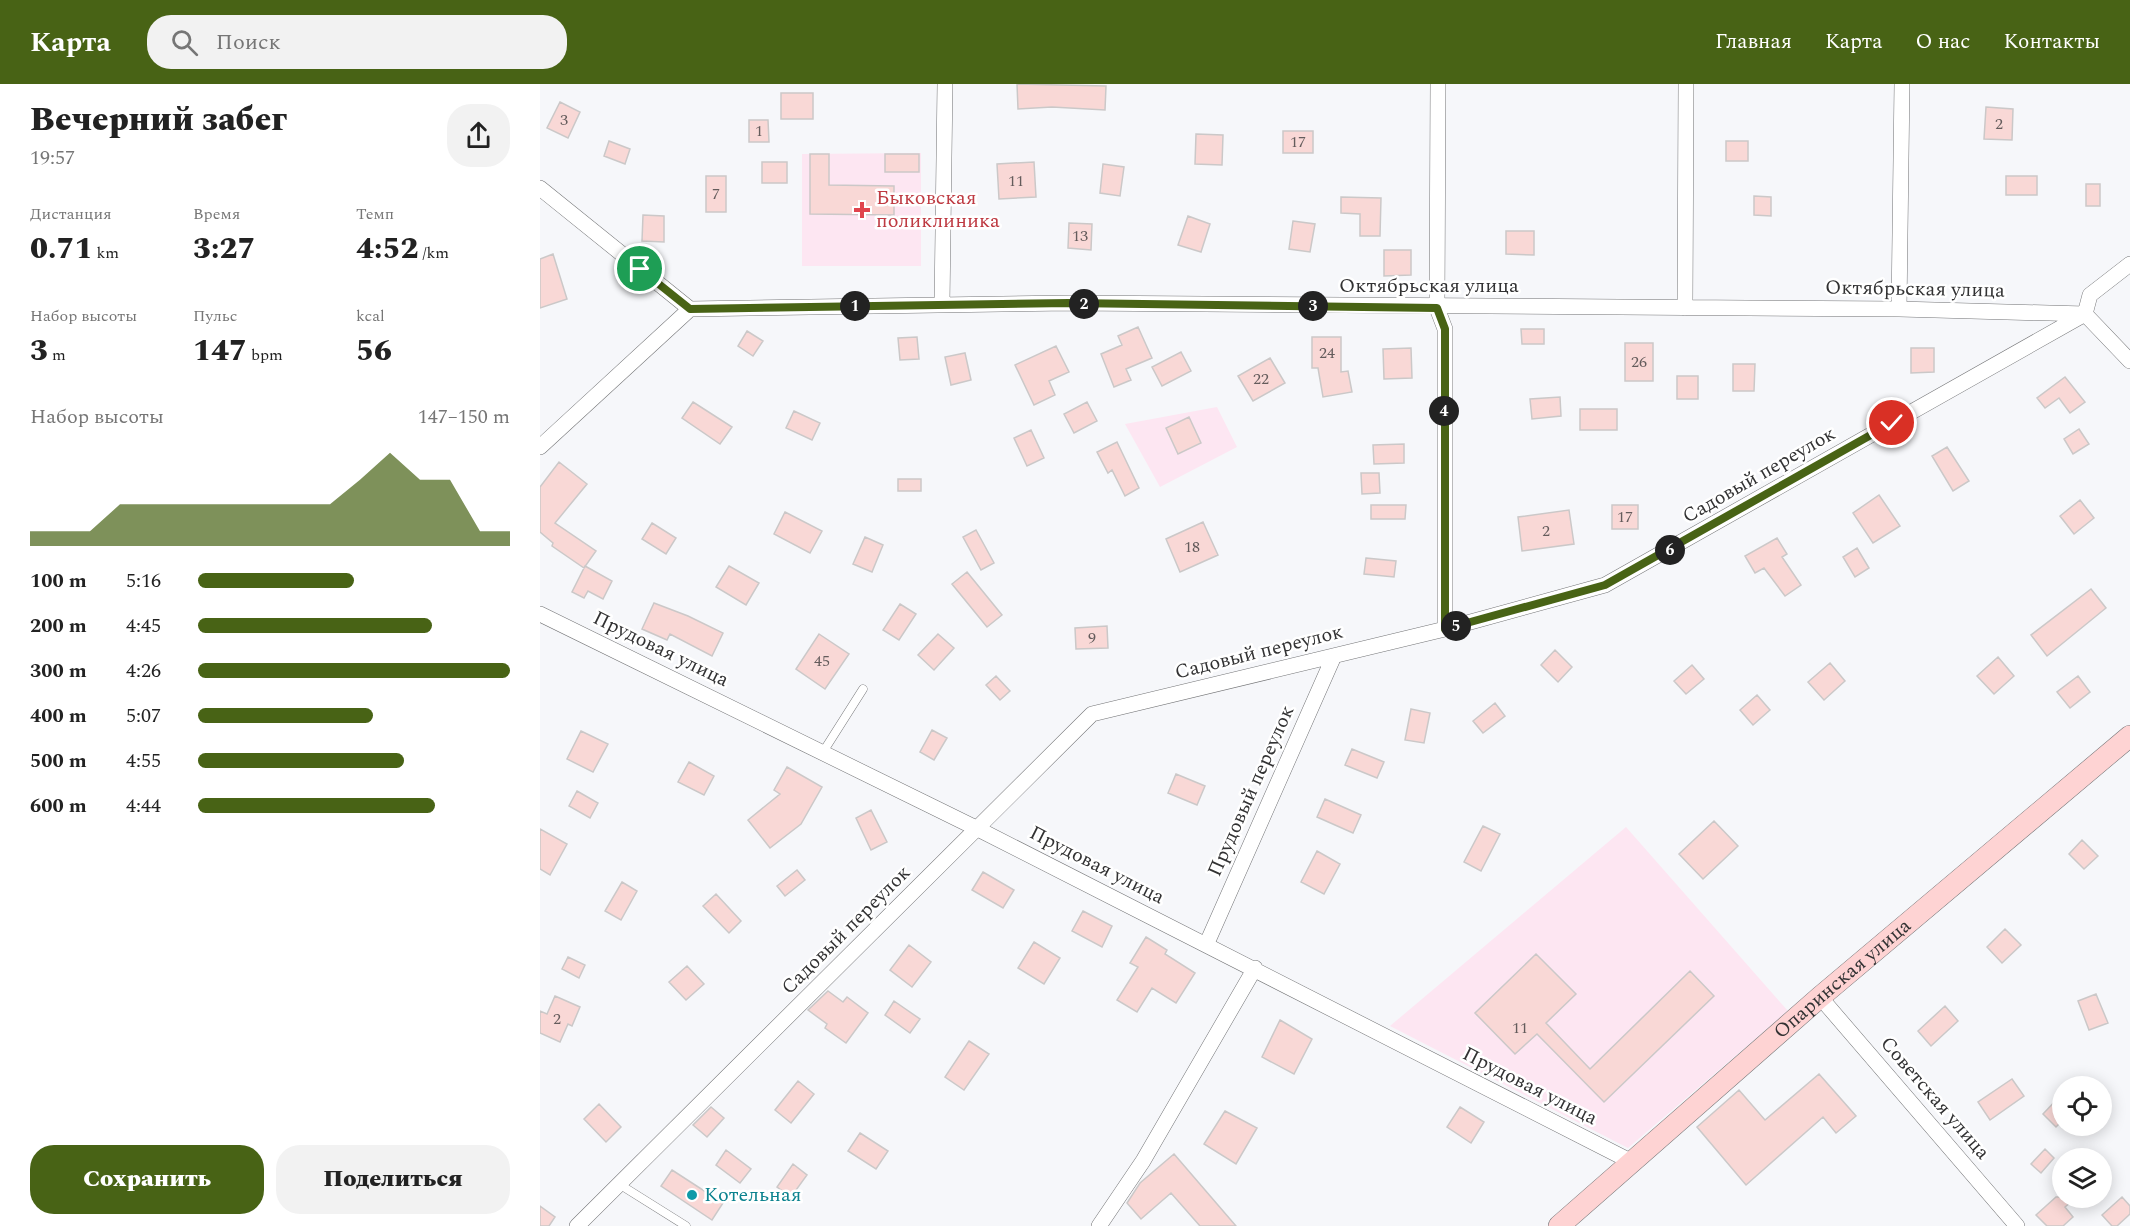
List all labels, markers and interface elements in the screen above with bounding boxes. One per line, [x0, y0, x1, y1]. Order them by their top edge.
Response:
search box [147, 15, 567, 69]
text: Карта [30, 21, 111, 64]
icon: search [168, 26, 201, 59]
text: Поиск [216, 26, 281, 59]
text: Главная [1715, 26, 1792, 58]
text: Карта [1825, 26, 1882, 58]
text: О нас [1915, 26, 1970, 58]
text: Контакты [2003, 26, 2100, 58]
text: Вечерний забег [30, 95, 287, 145]
button: share [447, 104, 510, 167]
house number: 3 [560, 108, 568, 132]
house number: 2 [1995, 112, 2003, 136]
house number: 1 [755, 119, 763, 143]
house number: 17 [1290, 130, 1306, 154]
text: 19:57 [30, 143, 75, 173]
house number: 11 [1008, 169, 1024, 193]
house number: 7 [712, 182, 720, 206]
place label: Быковская поликлиника [876, 183, 1000, 236]
marker: Быковская поликлиника [853, 201, 871, 219]
text: Дистанция [30, 202, 112, 226]
text: Время [193, 202, 240, 226]
text: Темп [356, 202, 394, 226]
house number: 13 [1072, 224, 1088, 248]
text: 0.71 [30, 226, 92, 272]
text: 3:27 [193, 226, 255, 272]
text: 4:52 [356, 226, 418, 272]
text: km [92, 241, 119, 265]
text: /km [418, 241, 449, 265]
pin [614, 243, 665, 294]
icon: arrive [623, 252, 656, 285]
street label: Октябрьская улица [1339, 271, 1519, 301]
street label: Октябрьская улица [1825, 272, 2005, 306]
pin: 2 [1069, 289, 1099, 319]
pin: 1 [840, 291, 870, 321]
pin: 3 [1298, 291, 1328, 321]
text: 2 [1080, 292, 1088, 316]
text: 1 [851, 294, 859, 318]
text: 3 [1309, 294, 1317, 318]
text: Набор высоты [30, 304, 137, 328]
text: Пульс [193, 304, 237, 328]
text: kcal [356, 304, 385, 328]
text: 3 [30, 328, 48, 374]
text: 147 [193, 328, 247, 374]
text: 56 [356, 328, 392, 374]
house number: 24 [1319, 341, 1335, 365]
text: m [48, 343, 66, 367]
text: bpm [247, 343, 283, 367]
house number: 26 [1631, 350, 1647, 374]
house number: 22 [1253, 367, 1269, 391]
pin: 4 [1429, 396, 1459, 426]
pin [1866, 397, 1917, 448]
text: 4 [1440, 399, 1448, 423]
text: Набор высоты [30, 402, 164, 432]
text: 147–150 m [418, 402, 510, 432]
icon: check [1875, 406, 1908, 439]
street label: Садовый переулок [1677, 419, 1841, 531]
house number: 17 [1617, 505, 1633, 529]
house number: 2 [1542, 519, 1550, 543]
house number: 18 [1184, 535, 1200, 559]
pin: 6 [1655, 535, 1685, 565]
text: 6 [1666, 538, 1674, 562]
text: 100 m [30, 566, 87, 596]
text: 5:16 [126, 566, 161, 596]
street label: Прудовая улица [588, 603, 734, 695]
text: 200 m [30, 611, 87, 641]
text: 4:45 [126, 611, 161, 641]
pin: 5 [1441, 611, 1471, 641]
text: 5 [1452, 614, 1460, 638]
street label: Садовый переулок [1172, 617, 1346, 687]
house number: 9 [1088, 626, 1096, 650]
house number: 45 [814, 649, 830, 673]
text: 300 m [30, 656, 87, 686]
text: 4:26 [126, 656, 161, 686]
text: 400 m [30, 701, 87, 731]
text: 5:07 [126, 701, 161, 731]
street label: Прудовый переулок [1200, 701, 1302, 881]
text: 500 m [30, 746, 87, 776]
text: 4:55 [126, 746, 161, 776]
text: 600 m [30, 791, 87, 821]
text: 4:44 [126, 791, 161, 821]
street label: Прудовая улица [1024, 818, 1170, 912]
street label: Садовый переулок [774, 858, 918, 1002]
street label: Опаринская улица [1767, 911, 1918, 1046]
house number: 2 [553, 1007, 561, 1031]
house number: 11 [1512, 1016, 1528, 1040]
street label: Советская улица [1873, 1030, 1997, 1166]
street label: Прудовая улица [1457, 1039, 1603, 1133]
map controls [2052, 1076, 2112, 1208]
button: locate [2052, 1076, 2112, 1136]
button: Сохранить [30, 1145, 264, 1214]
button: Поделиться [276, 1145, 510, 1214]
button: layers [2052, 1148, 2112, 1208]
place label: Котельная [704, 1180, 801, 1210]
marker: Котельная [685, 1188, 699, 1202]

